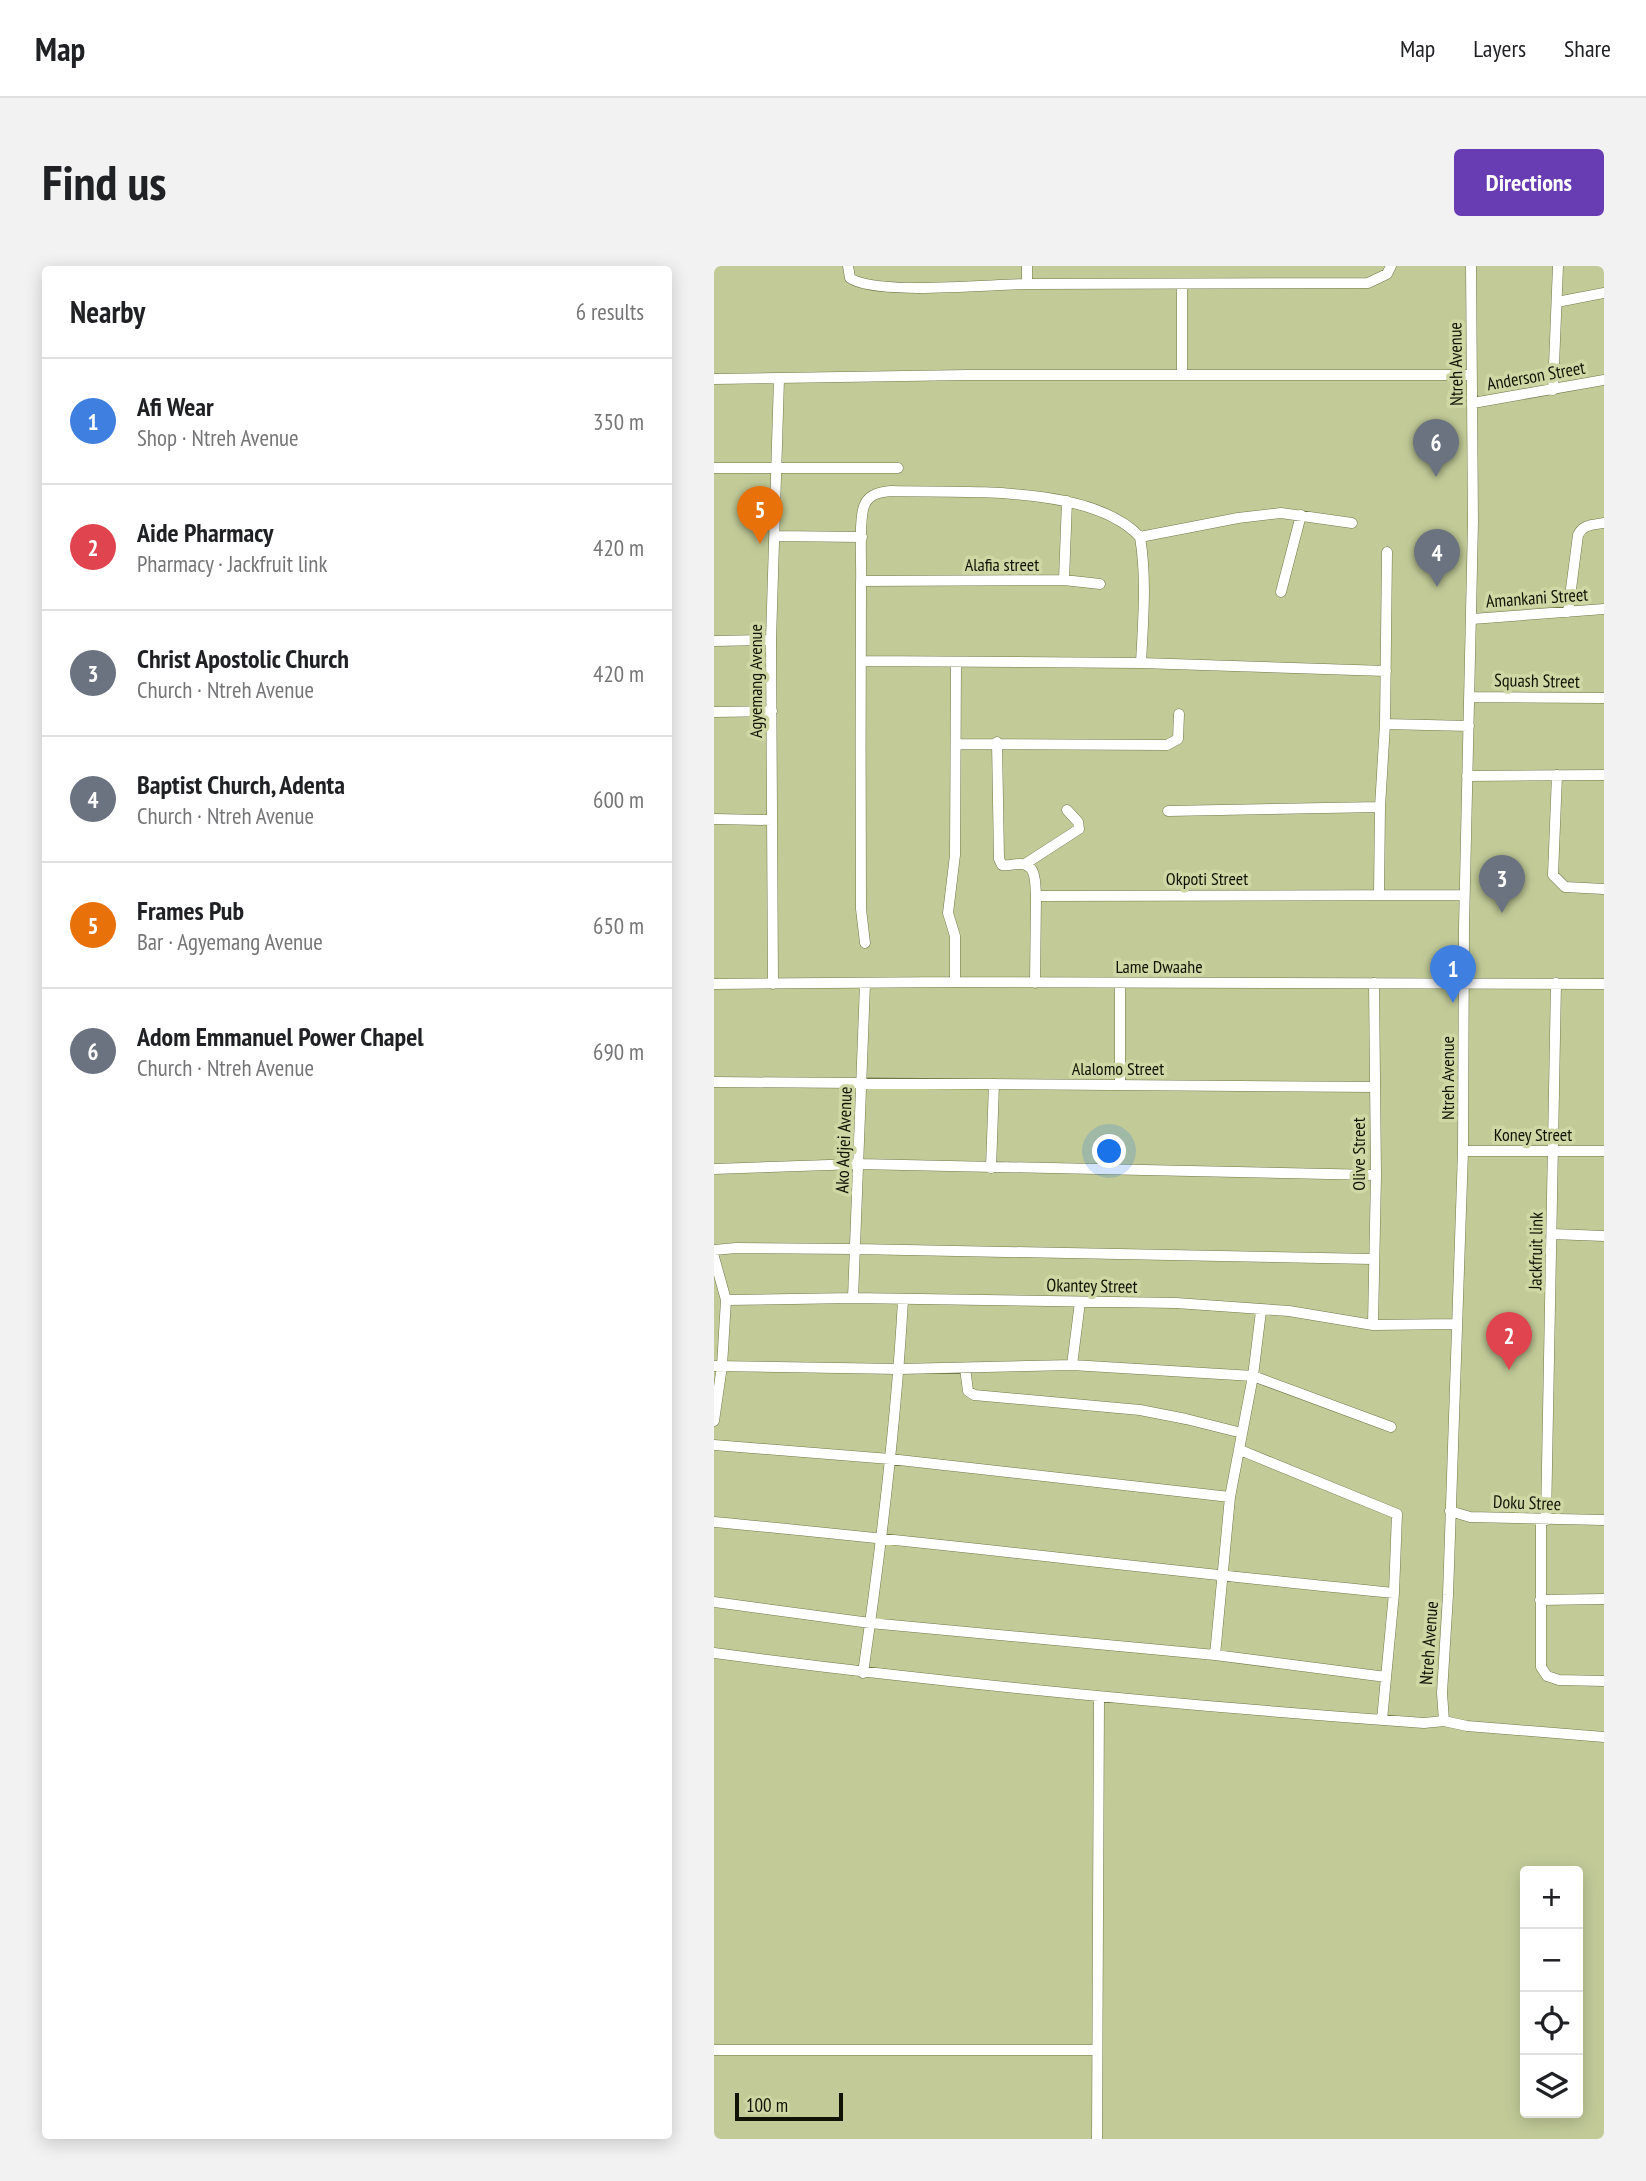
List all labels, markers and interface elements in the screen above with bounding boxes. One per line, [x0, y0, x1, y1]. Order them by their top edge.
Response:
text: Map [35, 27, 85, 70]
text: Map [1400, 33, 1435, 64]
text: Layers [1473, 33, 1526, 64]
text: Share [1564, 33, 1611, 64]
button: Directions [1454, 149, 1604, 216]
text: Find us [42, 150, 166, 214]
text: Nearby [70, 292, 145, 331]
text: 6 results [576, 297, 644, 326]
street label: Ntreh Avenue [1443, 322, 1468, 406]
street label: Anderson Street [1485, 356, 1587, 395]
text: Afi Wear [137, 390, 214, 423]
text: 1 [88, 407, 99, 436]
text: 350 m [593, 407, 644, 436]
pin: 6 [1413, 419, 1459, 477]
text: Shop · Ntreh Avenue [137, 423, 299, 452]
pin: 5 [737, 486, 783, 544]
text: Aide Pharmacy [137, 516, 273, 549]
pin: 4 [1414, 529, 1460, 587]
text: 2 [88, 533, 99, 562]
text: 420 m [593, 533, 644, 562]
text: Pharmacy · Jackfruit link [137, 549, 327, 578]
street label: Alafia street [965, 553, 1039, 576]
street label: Amankani Street [1485, 582, 1589, 613]
street label: Agyemang Avenue [744, 624, 767, 738]
text: Christ Apostolic Church [137, 642, 349, 675]
text: 3 [88, 659, 99, 688]
text: 420 m [593, 659, 644, 688]
street label: Squash Street [1494, 668, 1580, 693]
text: Church · Ntreh Avenue [137, 675, 314, 704]
text: Baptist Church, Adenta [137, 768, 345, 801]
text: 4 [88, 785, 99, 814]
text: 600 m [593, 785, 644, 814]
text: Church · Ntreh Avenue [137, 801, 314, 830]
pin: 3 [1479, 855, 1525, 913]
street label: Okpoti Street [1166, 867, 1248, 890]
text: Frames Pub [137, 894, 244, 927]
text: 5 [88, 911, 99, 940]
text: 650 m [593, 911, 644, 940]
text: Bar · Agyemang Avenue [137, 927, 323, 956]
pin: 1 [1430, 945, 1476, 1003]
street label: Lame Dwaahe [1115, 955, 1203, 978]
text: Adom Emmanuel Power Chapel [137, 1020, 424, 1053]
street label: Ntreh Avenue [1436, 1036, 1459, 1120]
text: 6 [88, 1037, 99, 1066]
text: 690 m [593, 1037, 644, 1066]
text: Church · Ntreh Avenue [137, 1053, 314, 1082]
street label: Alalomo Street [1072, 1057, 1164, 1080]
street label: Ako Adjei Avenue [830, 1086, 857, 1194]
street label: Olive Street [1347, 1117, 1370, 1191]
street label: Koney Street [1494, 1123, 1572, 1146]
your location [1092, 1134, 1126, 1168]
street label: Jackfruit link [1523, 1212, 1548, 1291]
street label: Okantey Street [1046, 1273, 1138, 1298]
pin: 2 [1486, 1312, 1532, 1370]
street label: Doku Stree [1493, 1490, 1561, 1515]
street label: Ntreh Avenue [1414, 1600, 1443, 1686]
map controls [1520, 1866, 1583, 2118]
button: + [1520, 1866, 1583, 1929]
button: − [1520, 1929, 1583, 1992]
button: locate [1520, 1992, 1583, 2055]
button: layers [1520, 2055, 1583, 2118]
scale bar [735, 2090, 844, 2122]
text: 100 m [746, 2093, 788, 2117]

